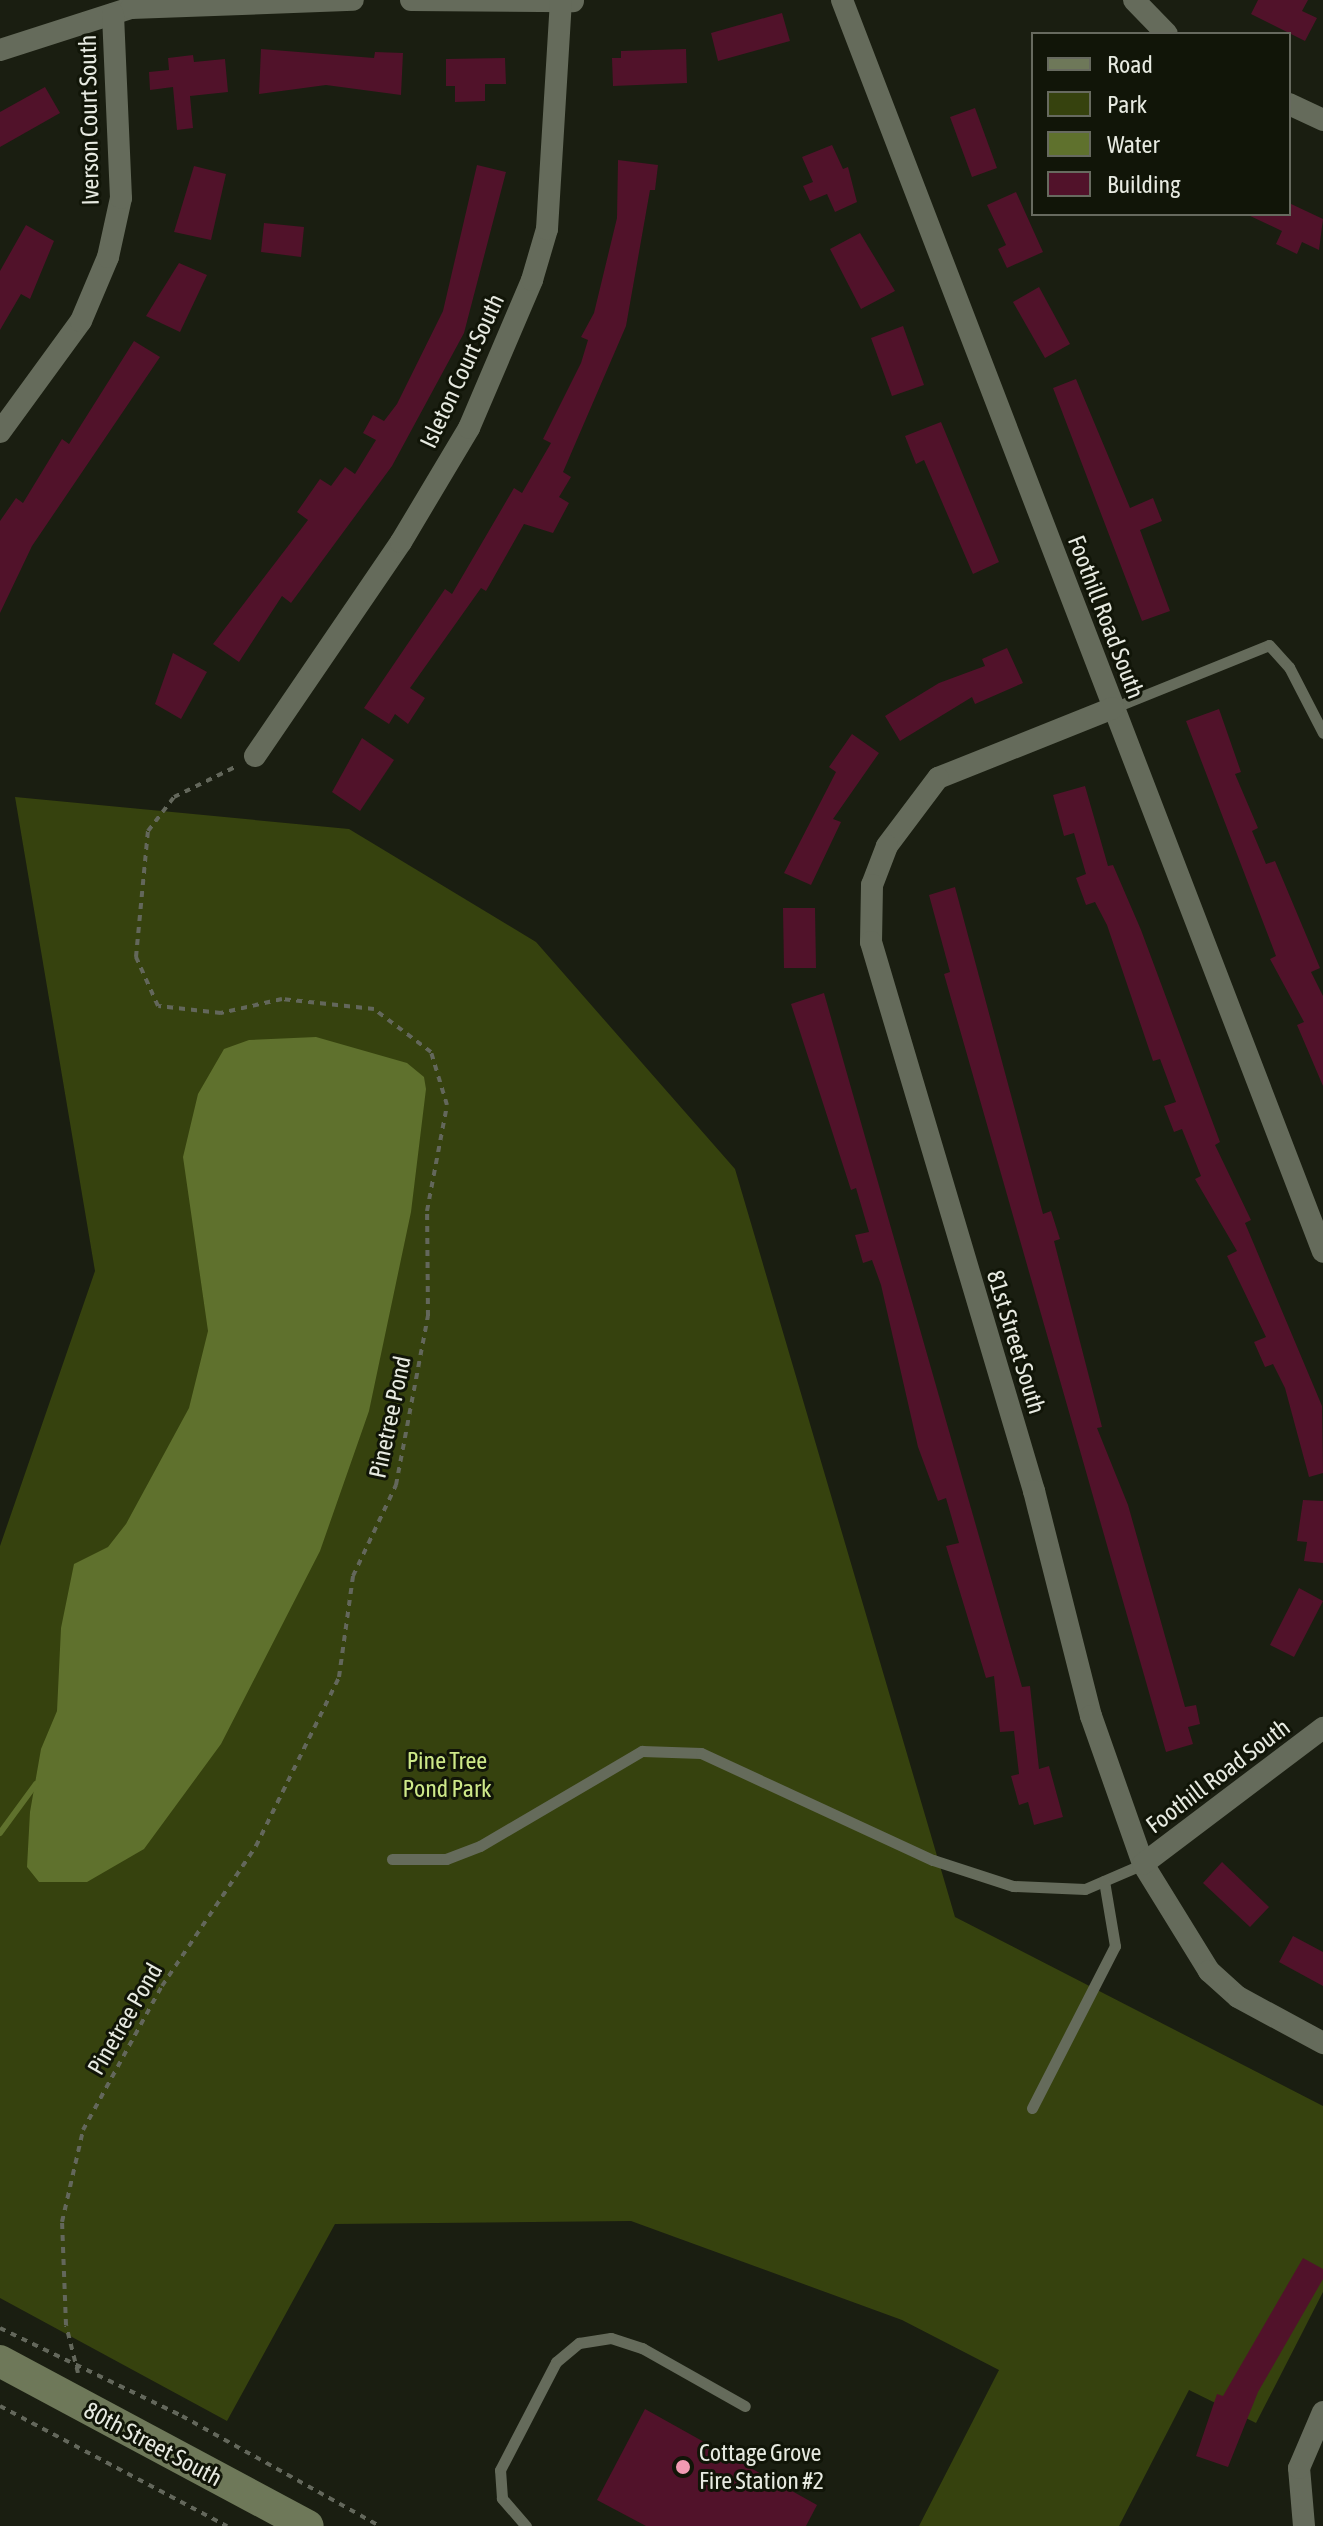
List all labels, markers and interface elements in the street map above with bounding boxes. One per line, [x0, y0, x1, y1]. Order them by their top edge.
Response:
legend [1031, 32, 1291, 216]
street label: Iverson Court South [73, 34, 105, 206]
text: Road [1107, 51, 1153, 78]
text: Park [1107, 91, 1147, 118]
text: Water [1107, 131, 1160, 158]
text: Building [1107, 171, 1180, 198]
street label: Isleton Court South [414, 289, 510, 453]
street label: Foothill Road South [1062, 531, 1150, 703]
street label: 81st Street South [980, 1267, 1052, 1417]
street label: Pinetree Pond [363, 1353, 417, 1481]
street label: Foothill Road South [1140, 1713, 1296, 1839]
park label: Pine Tree Pond Park [402, 1747, 492, 1803]
street label: Pinetree Pond [82, 1958, 168, 2080]
street label: 80th Street South [79, 2396, 227, 2492]
place label: Cottage Grove Fire Station #2 [699, 2439, 824, 2495]
marker: Cottage Grove Fire Station #2 [674, 2458, 692, 2476]

